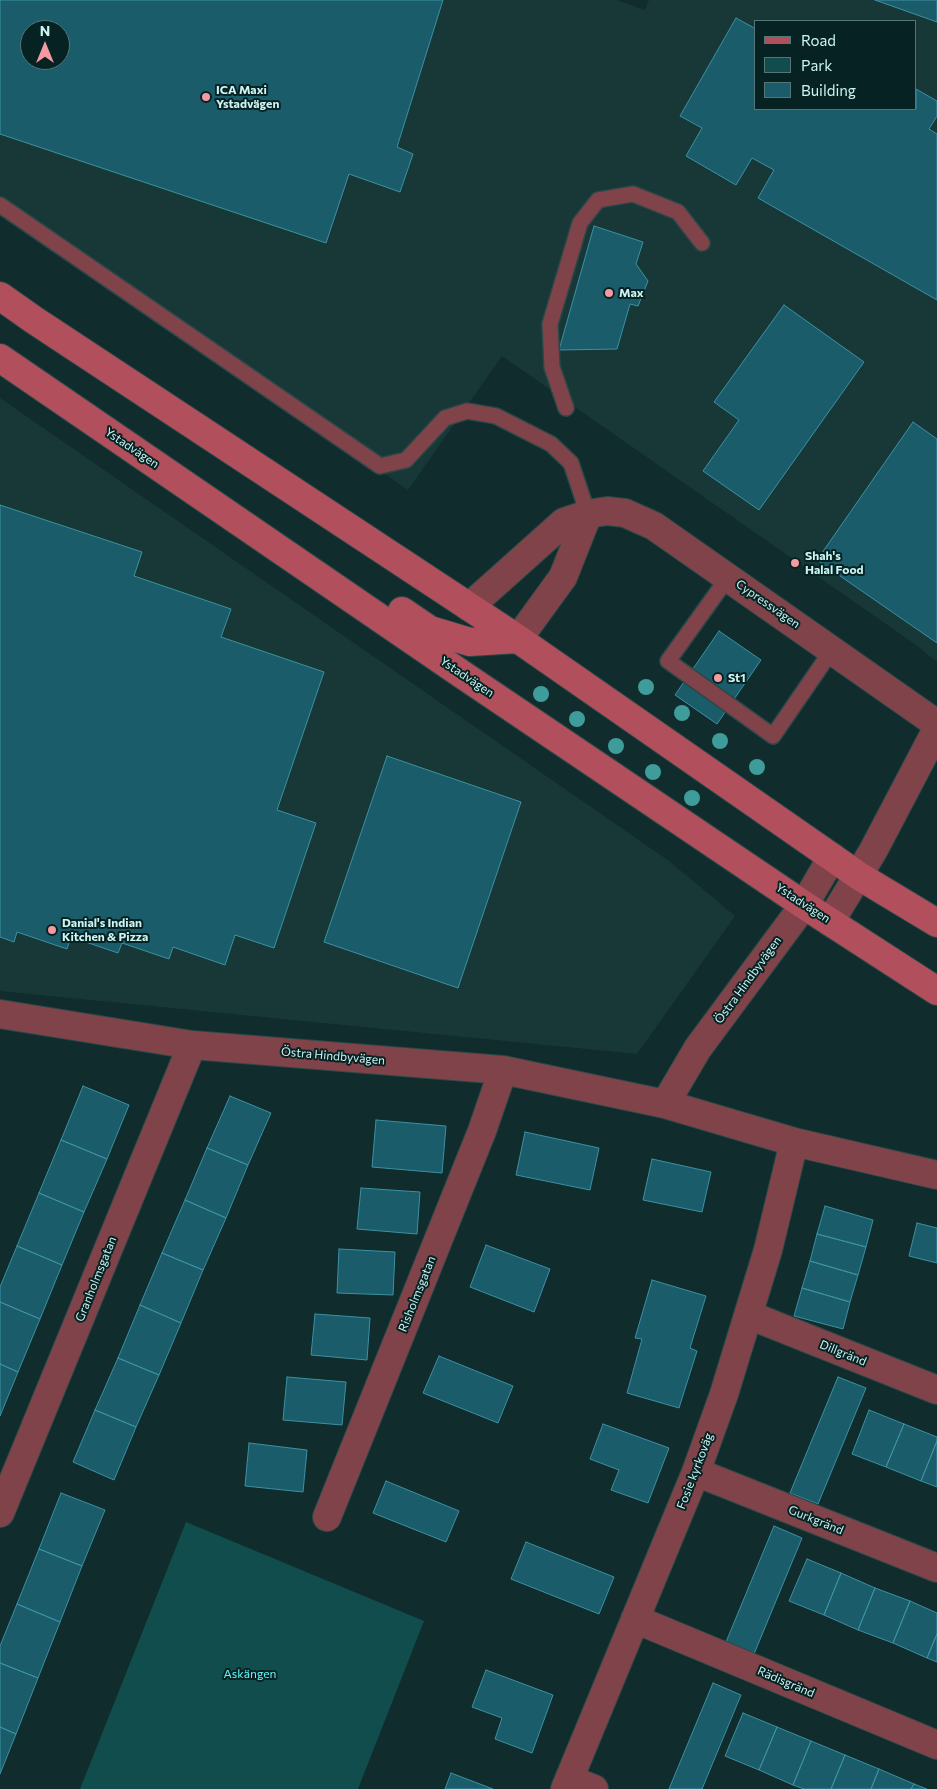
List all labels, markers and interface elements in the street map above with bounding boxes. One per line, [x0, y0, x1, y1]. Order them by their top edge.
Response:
north arrow [20, 20, 70, 70]
legend [754, 20, 917, 110]
text: N [40, 22, 50, 39]
text: Road [801, 31, 836, 49]
text: Park [801, 56, 832, 74]
text: Building [801, 81, 856, 99]
place label: ICA Maxi Ystadvägen [216, 83, 279, 111]
marker: ICA Maxi Ystadvägen [200, 91, 212, 103]
place label: Max [619, 286, 644, 300]
marker: Max [603, 287, 615, 299]
street label: Ystadvägen [102, 425, 162, 471]
place label: Shah's Halal Food [805, 549, 864, 577]
marker: Shah's Halal Food [789, 557, 801, 569]
street label: Cypressvägen [733, 577, 803, 631]
street label: Ystadvägen [437, 654, 497, 700]
place label: St1 [728, 671, 746, 685]
marker: St1 [712, 672, 724, 684]
street label: Ystadvägen [773, 880, 833, 926]
place label: Danial's Indian Kitchen & Pizza [62, 916, 148, 944]
marker: Danial's Indian Kitchen & Pizza [46, 924, 58, 936]
street label: Östra Hindbyvägen [712, 934, 784, 1026]
street label: Östra Hindbyvägen [280, 1044, 386, 1068]
street label: Granholmsgatan [72, 1234, 120, 1324]
street label: Risholmsgatan [395, 1254, 439, 1334]
street label: Dillgränd [817, 1337, 869, 1369]
street label: Fosie kyrkoväg [674, 1431, 716, 1511]
street label: Gurkgränd [786, 1502, 846, 1538]
street label: Rädisgränd [755, 1663, 817, 1701]
park label: Askängen [224, 1667, 276, 1681]

